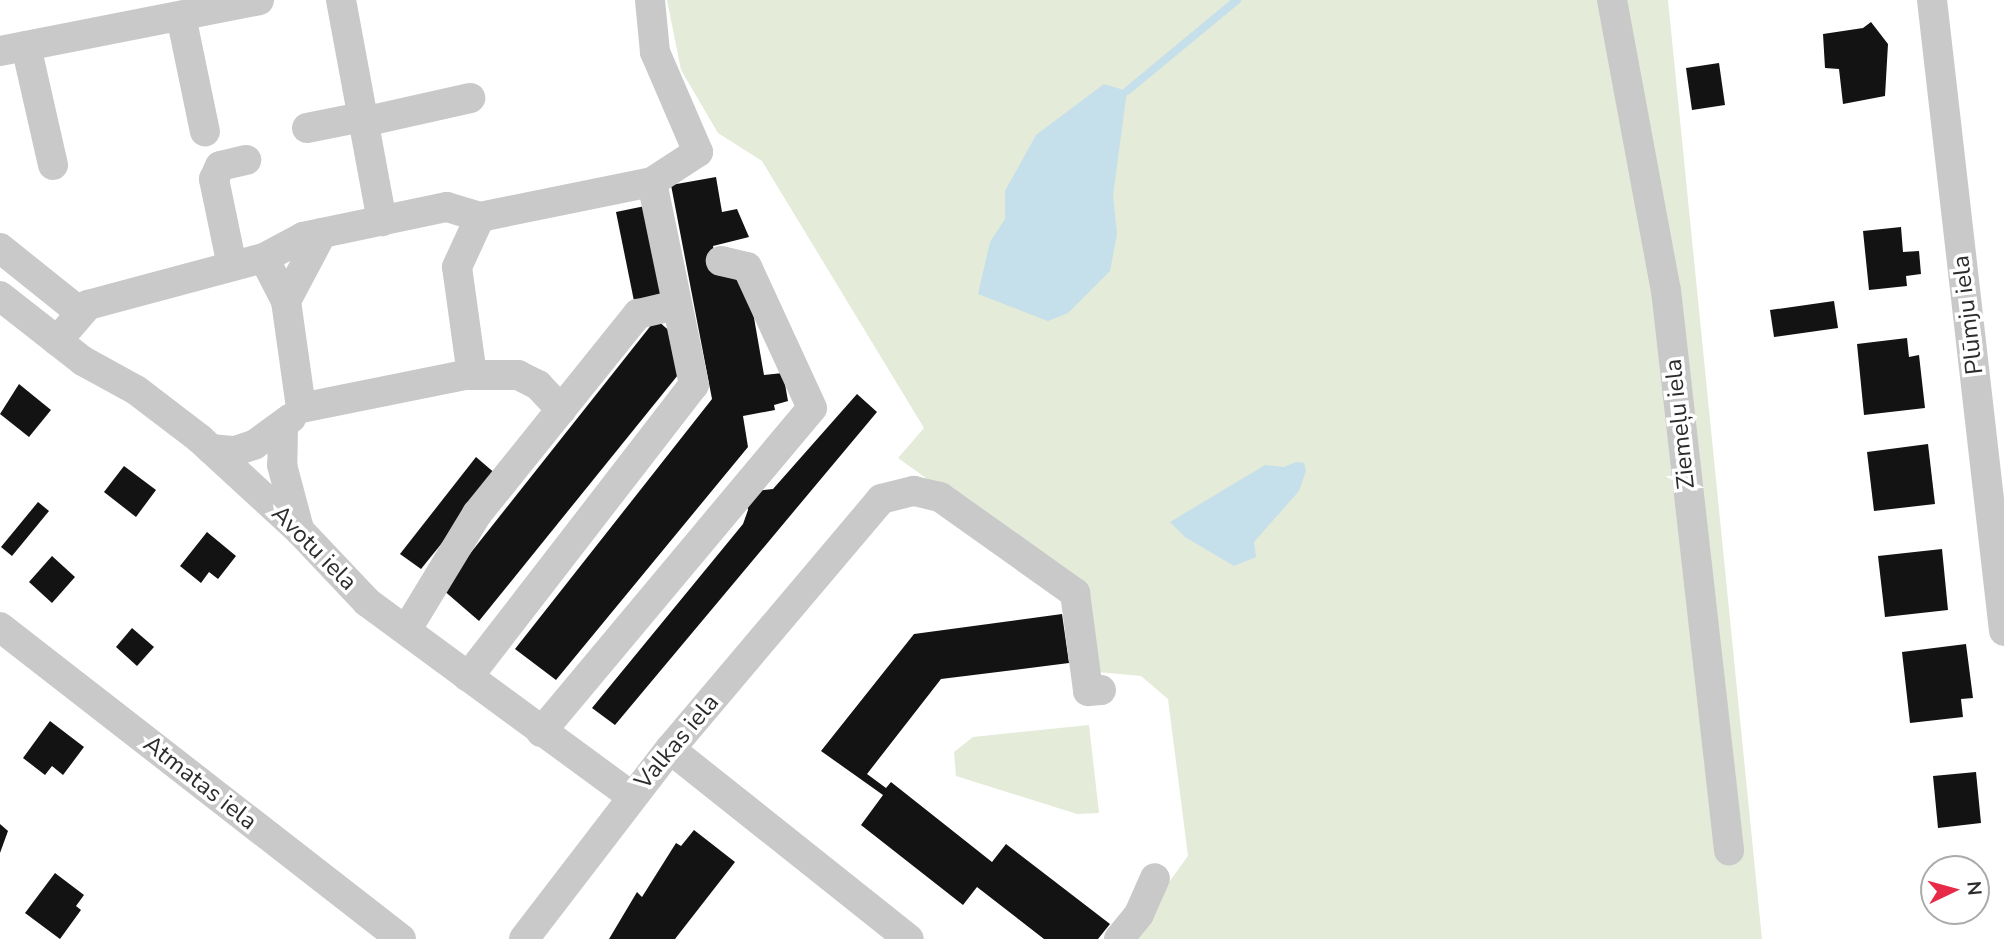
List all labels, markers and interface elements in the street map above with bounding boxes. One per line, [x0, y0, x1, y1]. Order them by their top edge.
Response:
street label: Plūmju iela [1946, 254, 1990, 376]
street label: Ziemeļu iela [1659, 358, 1701, 490]
street label: Avotu iela [265, 499, 363, 597]
street label: Valkas iela [629, 689, 725, 795]
street label: Atmatas iela [138, 730, 262, 836]
north arrow [1920, 855, 1990, 925]
text: N [1960, 880, 1987, 897]

